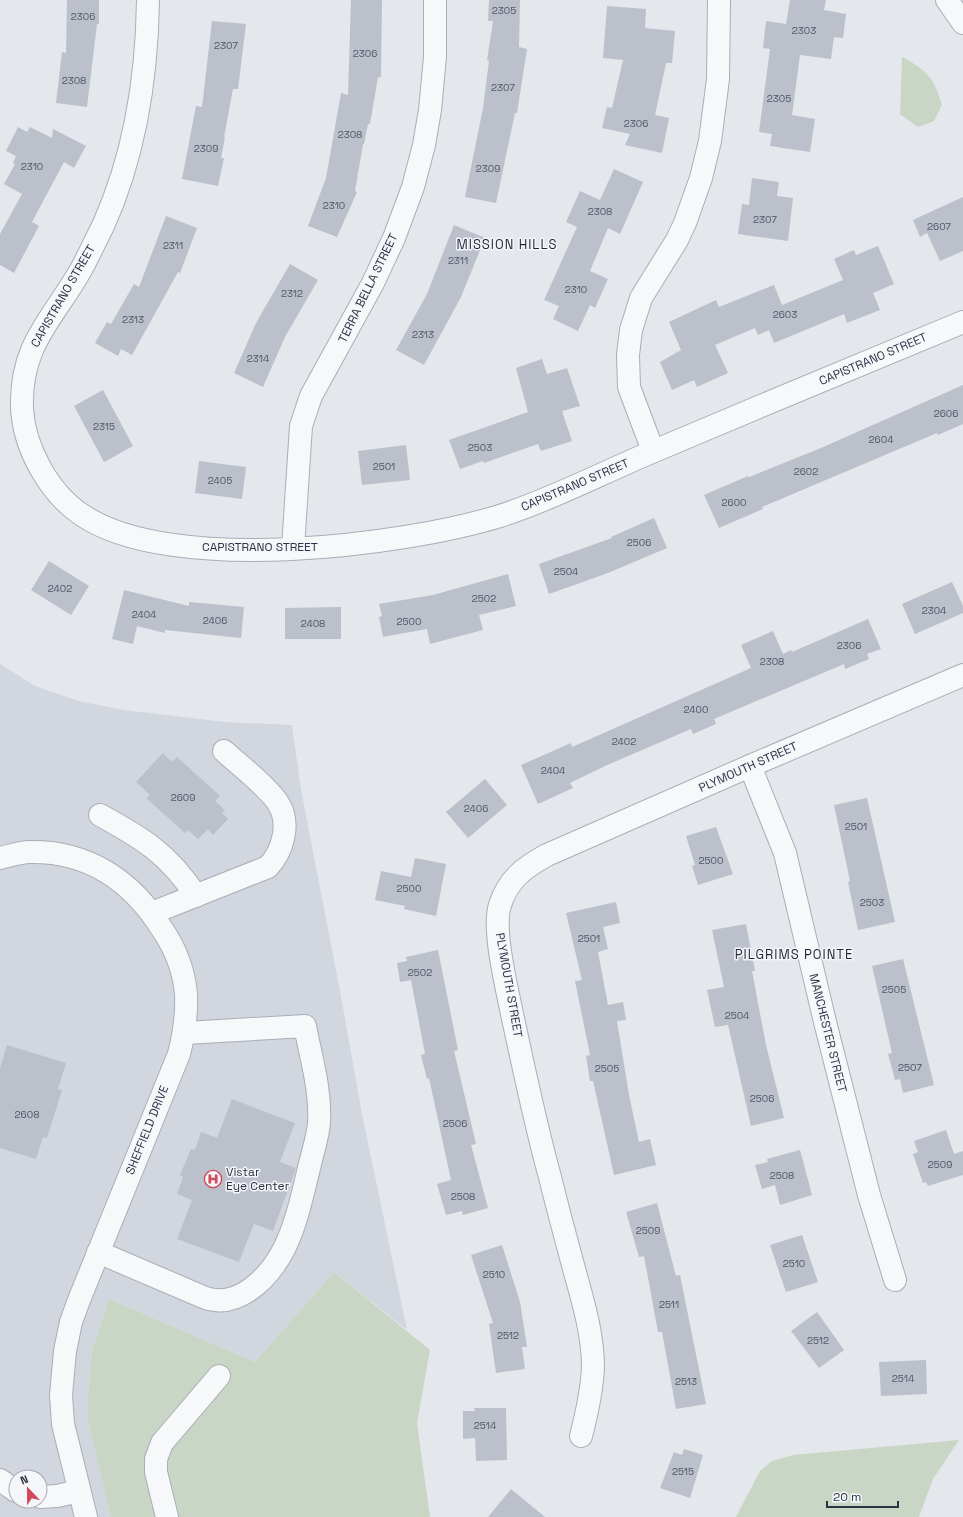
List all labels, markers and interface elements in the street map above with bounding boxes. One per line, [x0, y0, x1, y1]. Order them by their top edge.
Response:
house number: 2305 [492, 4, 516, 17]
house number: 2306 [71, 10, 95, 23]
house number: 2303 [792, 24, 816, 37]
house number: 2307 [214, 39, 238, 52]
house number: 2306 [353, 47, 377, 60]
house number: 2308 [62, 74, 86, 87]
house number: 2307 [491, 81, 515, 94]
house number: 2305 [767, 92, 791, 105]
house number: 2306 [624, 117, 648, 130]
house number: 2308 [338, 128, 362, 141]
house number: 2309 [194, 142, 218, 155]
house number: 2310 [21, 160, 43, 173]
house number: 2309 [476, 162, 500, 175]
house number: 2310 [323, 199, 345, 212]
house number: 2308 [588, 205, 612, 218]
house number: 2307 [753, 213, 777, 226]
house number: 2607 [927, 220, 951, 233]
street label: TERRA BELLA STREET [335, 231, 401, 345]
district label: MISSION HILLS [456, 236, 558, 253]
house number: 2311 [163, 239, 183, 252]
street label: CAPISTRANO STREET [27, 242, 99, 350]
house number: 2311 [448, 254, 468, 267]
house number: 2310 [565, 283, 587, 296]
house number: 2312 [281, 287, 303, 300]
house number: 2603 [773, 308, 797, 321]
house number: 2313 [122, 313, 144, 326]
house number: 2313 [412, 328, 434, 341]
street label: CAPISTRANO STREET [817, 329, 929, 389]
house number: 2314 [247, 352, 269, 365]
house number: 2606 [934, 407, 958, 420]
house number: 2315 [93, 420, 115, 433]
house number: 2604 [869, 433, 893, 446]
house number: 2503 [468, 441, 492, 454]
street label: CAPISTRANO STREET [519, 455, 631, 515]
house number: 2501 [373, 460, 395, 473]
house number: 2602 [794, 465, 818, 478]
house number: 2405 [208, 474, 232, 487]
house number: 2600 [722, 496, 746, 509]
house number: 2506 [627, 536, 651, 549]
street label: CAPISTRANO STREET [202, 539, 318, 555]
house number: 2504 [554, 565, 578, 578]
house number: 2402 [48, 582, 72, 595]
house number: 2502 [472, 592, 496, 605]
house number: 2304 [922, 604, 946, 617]
house number: 2404 [132, 608, 156, 621]
house number: 2406 [203, 614, 227, 627]
house number: 2500 [397, 615, 421, 628]
house number: 2408 [301, 617, 325, 630]
house number: 2306 [837, 639, 861, 652]
house number: 2308 [760, 655, 784, 668]
house number: 2400 [684, 703, 708, 716]
house number: 2402 [612, 735, 636, 748]
street label: PLYMOUTH STREET [696, 738, 800, 796]
house number: 2404 [541, 764, 565, 777]
house number: 2609 [171, 791, 195, 804]
house number: 2406 [464, 802, 488, 815]
house number: 2501 [845, 820, 867, 833]
house number: 2500 [699, 854, 723, 867]
house number: 2500 [397, 882, 421, 895]
house number: 2503 [860, 896, 884, 909]
street label: PLYMOUTH STREET [492, 931, 526, 1039]
house number: 2501 [578, 932, 600, 945]
district label: PILGRIMS POINTE [735, 946, 853, 963]
house number: 2502 [408, 966, 432, 979]
street label: MANCHESTER STREET [805, 972, 851, 1094]
house number: 2505 [882, 983, 906, 996]
house number: 2504 [725, 1009, 749, 1022]
house number: 2507 [898, 1061, 922, 1074]
house number: 2505 [595, 1062, 619, 1075]
street label: SHEFFIELD DRIVE [122, 1083, 172, 1177]
house number: 2506 [750, 1092, 774, 1105]
house number: 2608 [15, 1108, 39, 1121]
house number: 2506 [443, 1117, 467, 1130]
house number: 2509 [928, 1158, 952, 1171]
place label: Vistar Eye Center [226, 1164, 290, 1194]
hospital icon: Vistar Eye Center [203, 1169, 223, 1189]
house number: 2508 [770, 1169, 794, 1182]
house number: 2508 [451, 1190, 475, 1203]
house number: 2509 [636, 1224, 660, 1237]
house number: 2510 [783, 1257, 805, 1270]
house number: 2510 [483, 1268, 505, 1281]
house number: 2511 [659, 1298, 679, 1311]
house number: 2512 [497, 1329, 519, 1342]
house number: 2512 [807, 1334, 829, 1347]
house number: 2514 [892, 1372, 914, 1385]
house number: 2513 [675, 1375, 697, 1388]
house number: 2514 [474, 1419, 496, 1432]
house number: 2515 [672, 1465, 694, 1478]
north arrow [8, 1469, 48, 1509]
text: N [18, 1472, 30, 1488]
scale bar [827, 1483, 898, 1509]
text: 20 m [833, 1489, 861, 1505]

